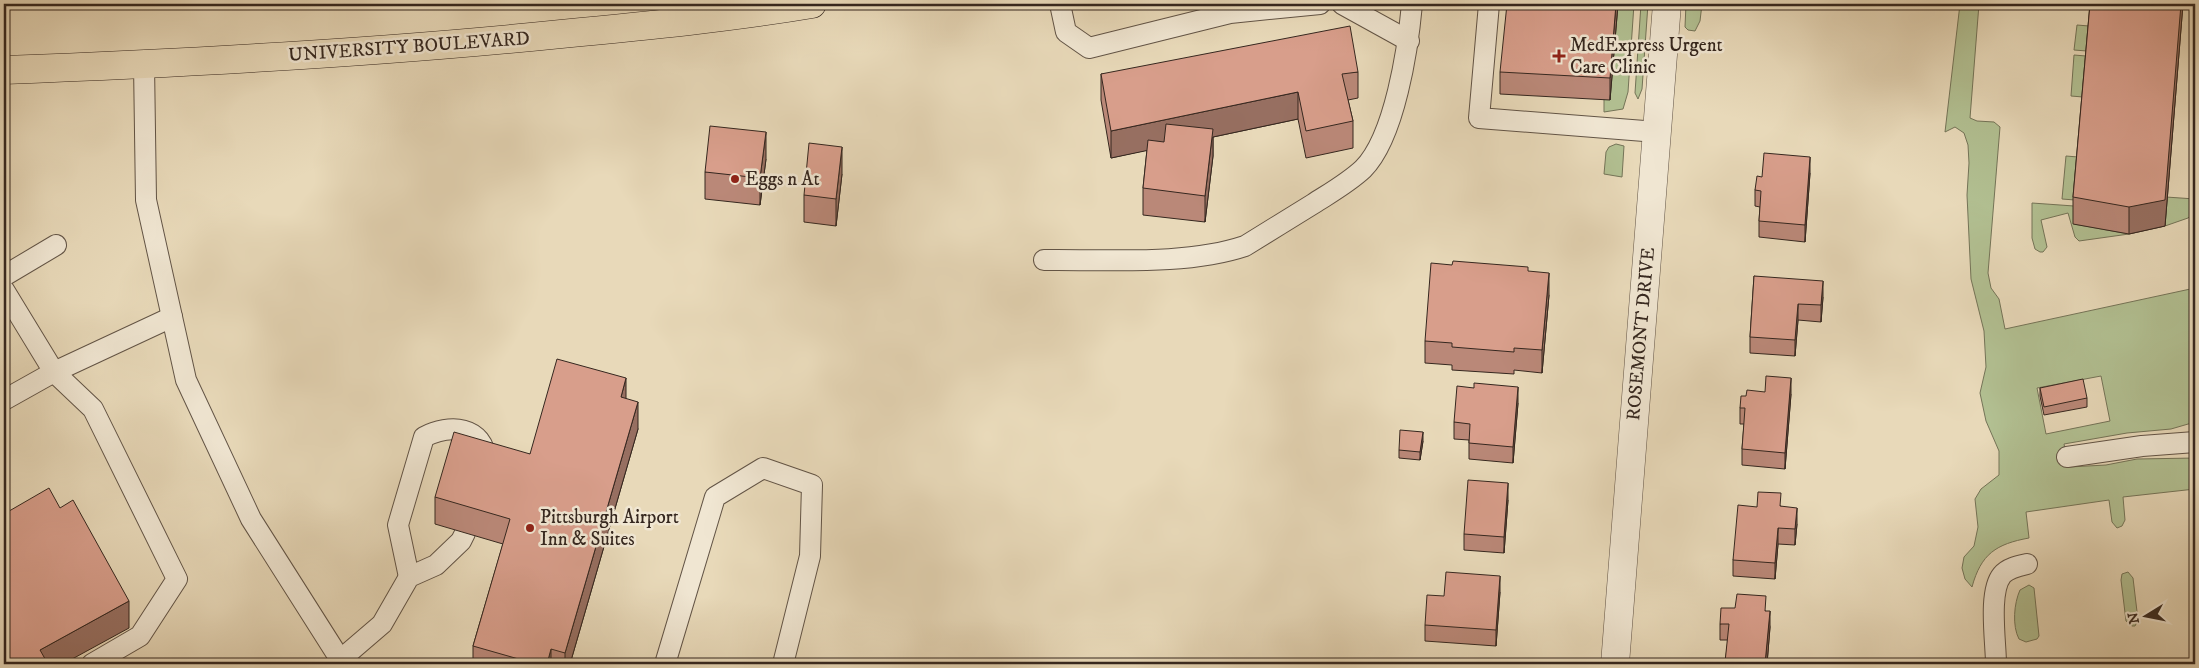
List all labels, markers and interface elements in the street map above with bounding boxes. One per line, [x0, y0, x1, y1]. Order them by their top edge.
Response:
street label: UNIVERSITY BOULEVARD [288, 27, 530, 67]
place label: MedExpress Urgent Care Clinic [1570, 34, 1723, 79]
marker: MedExpress Urgent Care Clinic [1552, 49, 1566, 63]
place label: Eggs n At [745, 168, 820, 191]
marker: Eggs n At [729, 173, 741, 185]
street label: ROSEMONT DRIVE [1622, 246, 1660, 422]
place label: Pittsburgh Airport Inn & Suites [540, 506, 679, 551]
marker: Pittsburgh Airport Inn & Suites [524, 522, 536, 534]
north arrow [2122, 590, 2172, 640]
text: N [2124, 610, 2144, 625]

